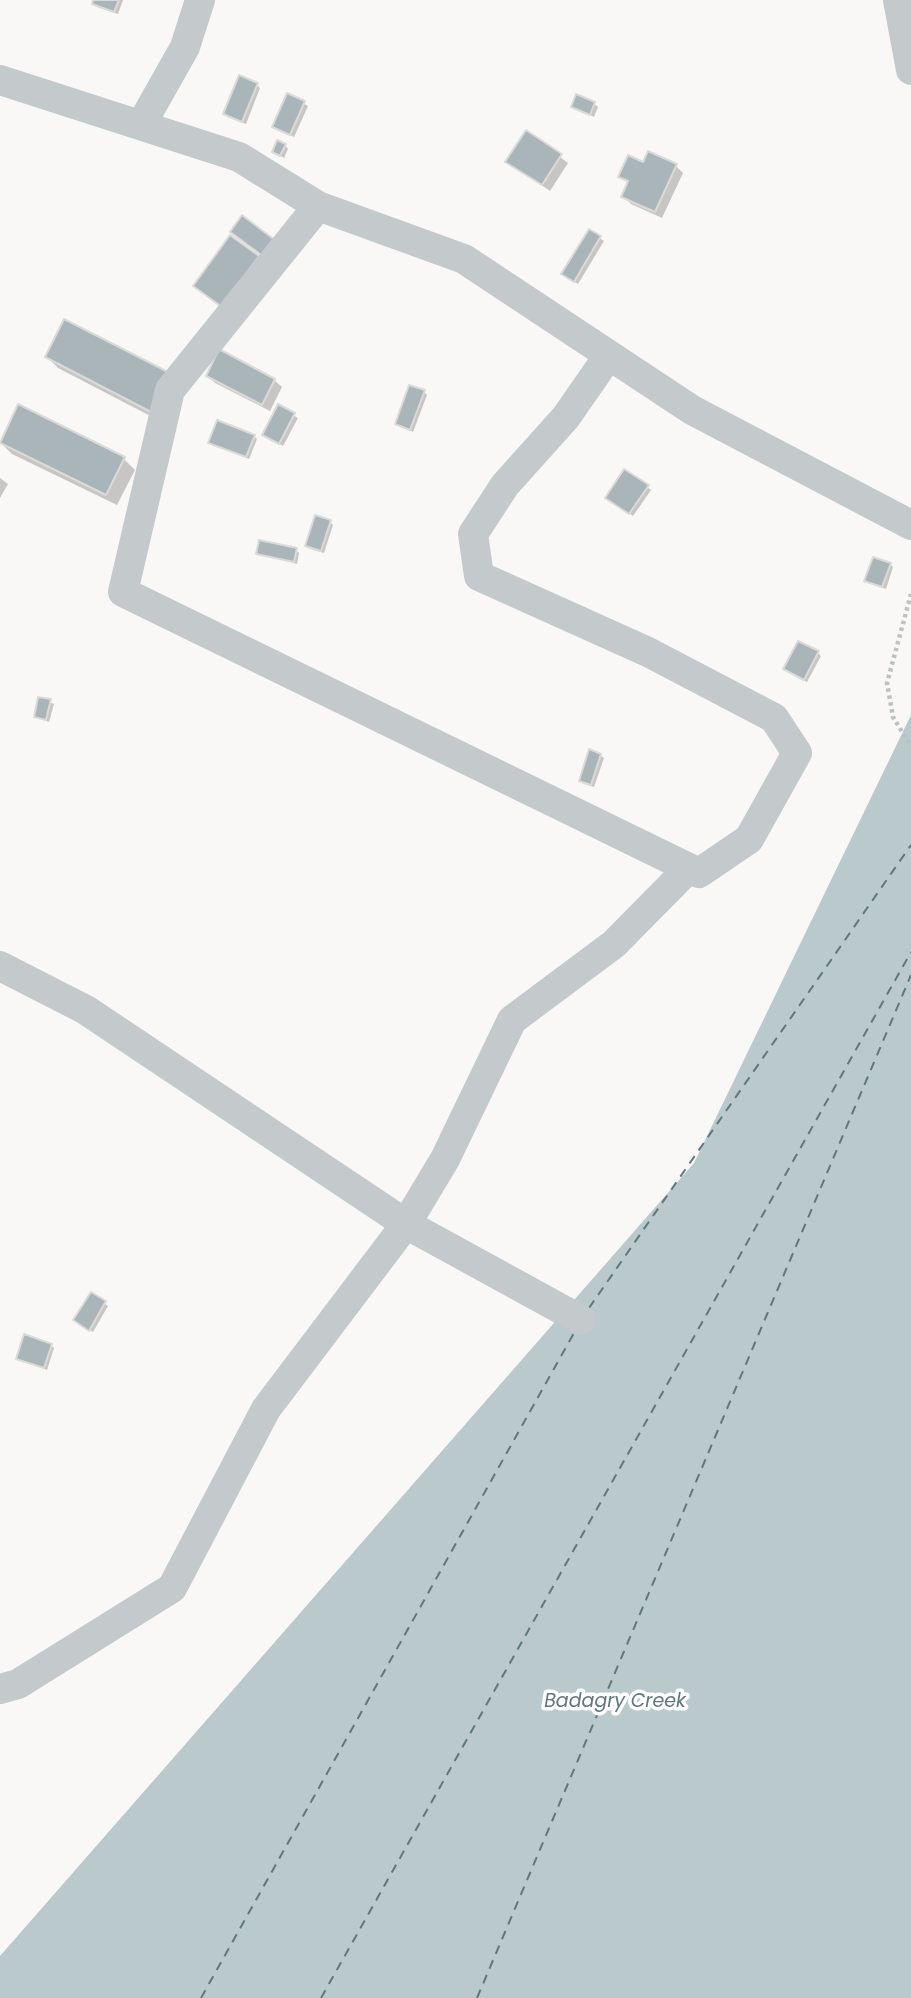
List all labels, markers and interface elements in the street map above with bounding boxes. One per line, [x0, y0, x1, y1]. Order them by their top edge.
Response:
water label: Badagry Creek [544, 1691, 686, 1713]

